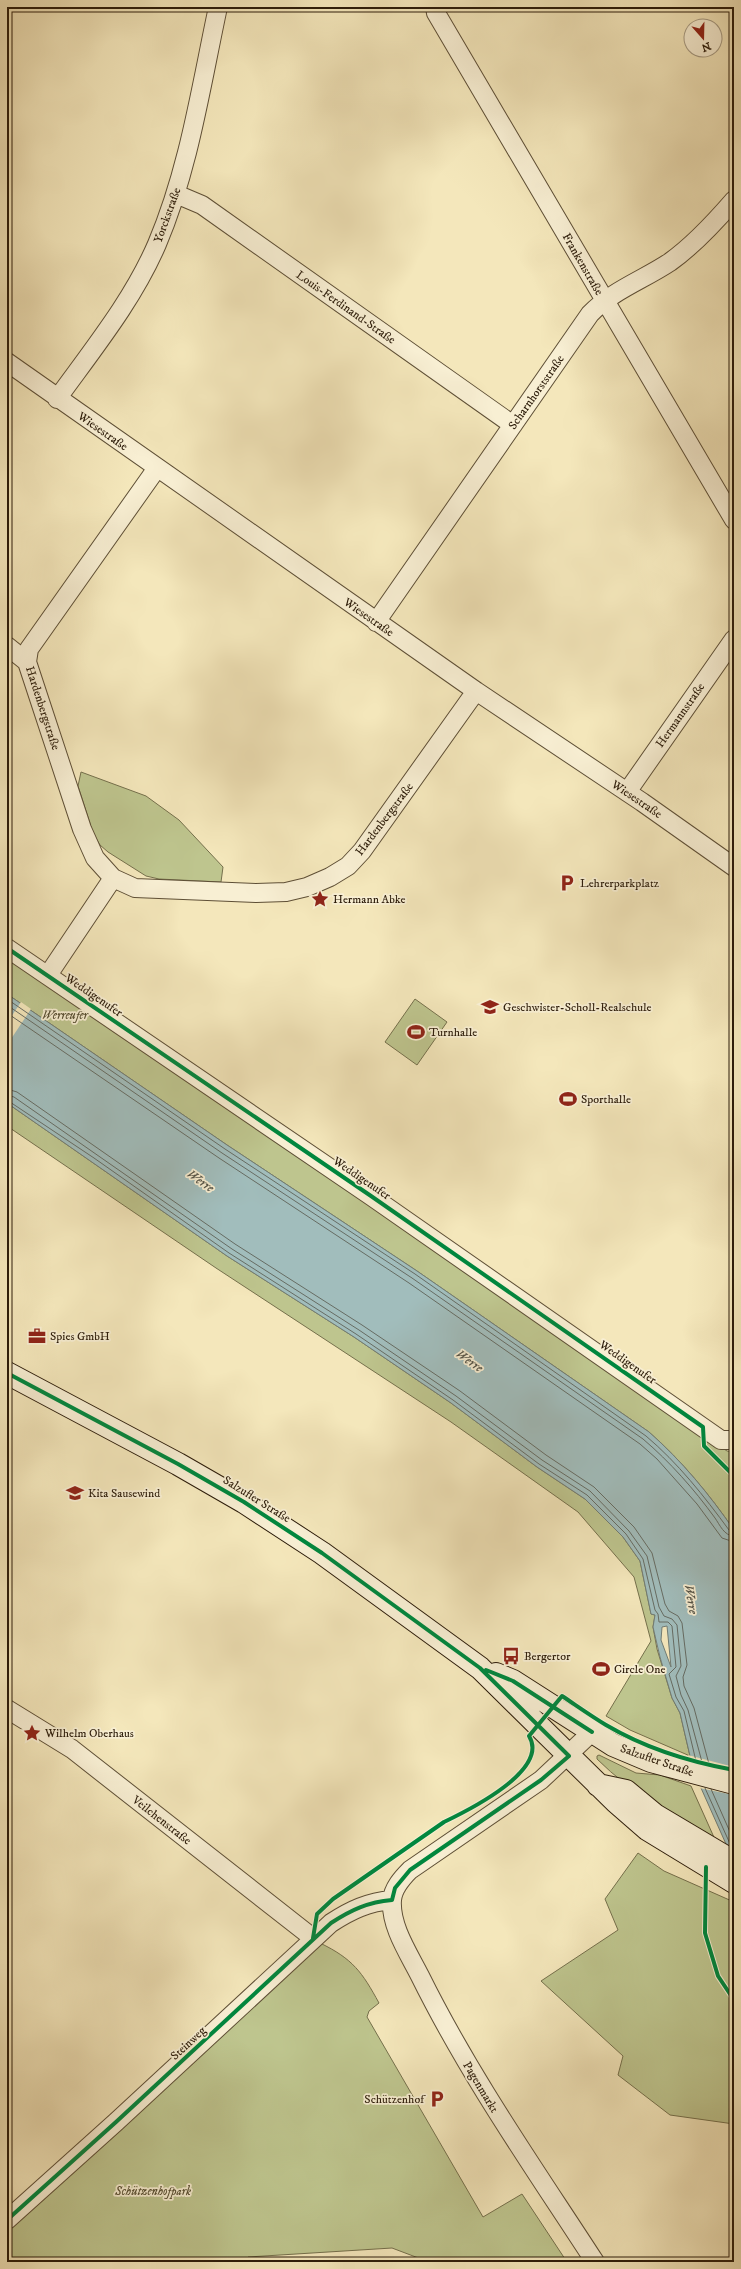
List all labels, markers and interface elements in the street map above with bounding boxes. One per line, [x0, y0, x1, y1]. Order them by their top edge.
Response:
north arrow [683, 18, 723, 58]
text: N [699, 38, 713, 55]
street label: Yorckstraße [151, 185, 184, 245]
street label: Frankenstraße [559, 230, 606, 298]
street label: Louis-Ferdinand-Straße [293, 267, 398, 347]
street label: Scharnhorststraße [505, 352, 568, 432]
street label: Wiesestraße [74, 408, 131, 454]
street label: Wiesestraße [340, 594, 397, 640]
street label: Hardenbergstraße [22, 664, 63, 752]
street label: Hermannstraße [653, 680, 708, 751]
street label: Wiesestraße [608, 777, 665, 822]
street label: Hardenbergstraße [352, 780, 417, 859]
parking icon: Lehrerparkplatz [557, 873, 577, 893]
place label: Lehrerparkplatz [580, 876, 659, 891]
place icon: Hermann Abke [310, 889, 330, 909]
place label: Hermann Abke [333, 892, 406, 907]
street label: Weddigenufer [61, 970, 126, 1021]
school or university icon: Geschwister-Scholl-Realschule [480, 997, 500, 1017]
place label: Geschwister-Scholl-Realschule [503, 1000, 652, 1015]
park label: Werreufer [42, 1008, 90, 1023]
sports icon: Turnhalle [406, 1022, 426, 1042]
place label: Turnhalle [429, 1025, 477, 1040]
sports icon: Sporthalle [558, 1089, 578, 1109]
place label: Sporthalle [581, 1092, 631, 1107]
street label: Weddigenufer [329, 1153, 394, 1204]
water label: Werre [184, 1166, 218, 1196]
office icon: Spies GmbH [27, 1326, 47, 1346]
place label: Spies GmbH [50, 1329, 110, 1344]
street label: Weddigenufer [595, 1337, 660, 1388]
water label: Werre [453, 1346, 487, 1376]
street label: Salzufler Straße [220, 1473, 293, 1526]
school or university icon: Kita Sausewind [65, 1483, 85, 1503]
place label: Kita Sausewind [88, 1486, 160, 1501]
water label: Werre [681, 1583, 702, 1616]
bus stop icon: Bergertor [501, 1646, 521, 1666]
place label: Bergertor [524, 1649, 571, 1664]
sports icon: Circle One [591, 1659, 611, 1679]
place label: Circle One [614, 1662, 665, 1677]
place icon: Wilhelm Oberhaus [22, 1723, 42, 1743]
place label: Wilhelm Oberhaus [44, 1726, 134, 1741]
street label: Salzufler Straße [618, 1741, 696, 1780]
street label: Veilchenstraße [128, 1792, 194, 1848]
street label: Steinweg [168, 2023, 209, 2063]
street label: Pagenmarkt [459, 2059, 502, 2116]
parking icon: Schützenhof [427, 2089, 447, 2109]
place label: Schützenhof [364, 2092, 426, 2107]
park label: Schützenhofpark [114, 2184, 191, 2199]

